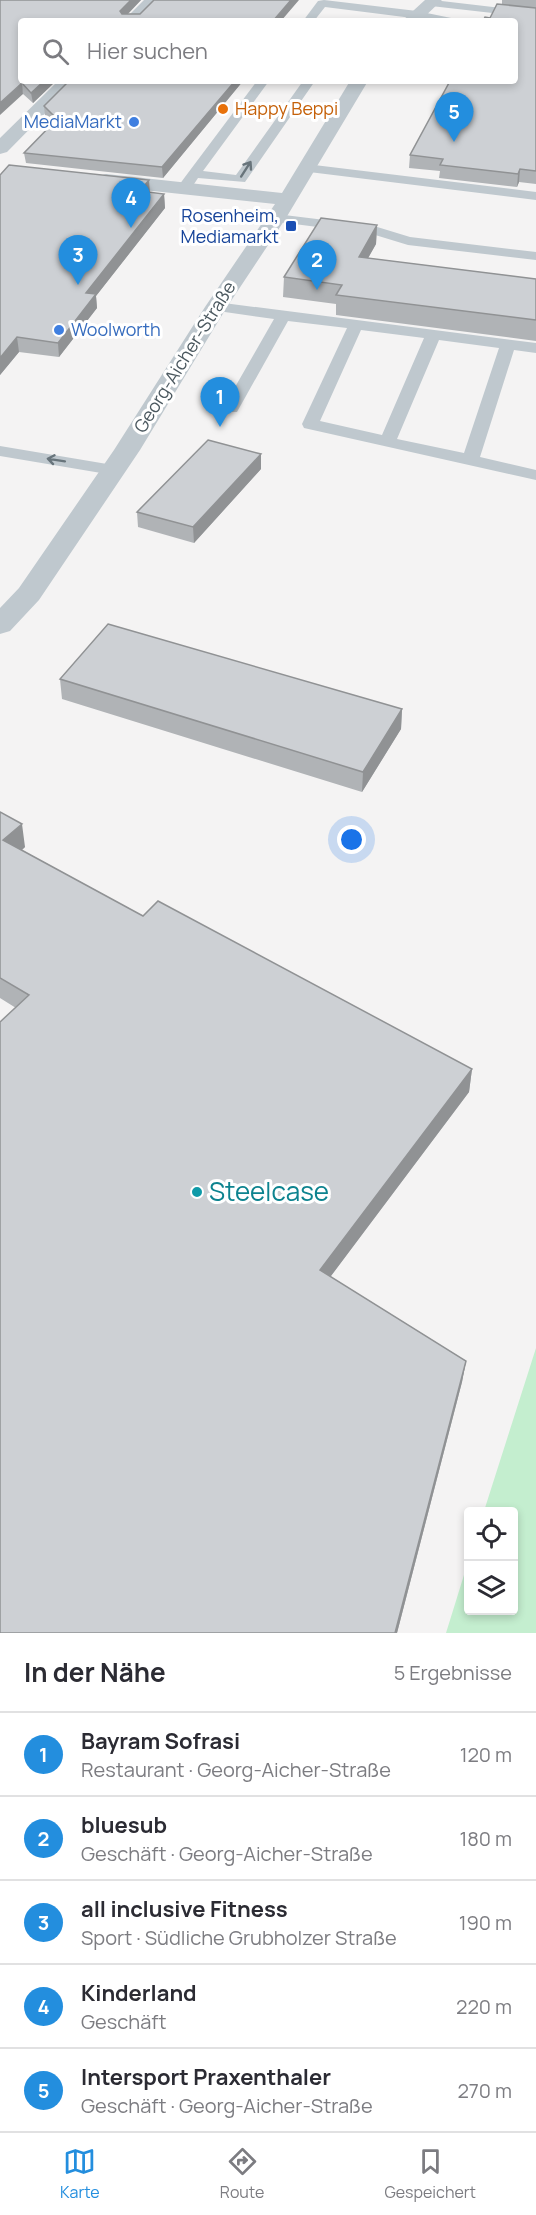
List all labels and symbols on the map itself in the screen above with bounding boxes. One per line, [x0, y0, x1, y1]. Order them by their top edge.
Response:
pin: 5 [434, 92, 474, 142]
place label: Happy Beppi [235, 96, 338, 120]
marker: Happy Beppi [216, 102, 230, 116]
place label: MediaMarkt [24, 109, 122, 133]
marker: MediaMarkt [127, 115, 141, 129]
one-way arrow [240, 160, 253, 177]
pin: 4 [112, 178, 150, 228]
place label: Rosenheim, Mediamarkt [181, 203, 279, 248]
marker: Rosenheim, Mediamarkt [284, 219, 298, 233]
pin: 3 [58, 236, 98, 285]
pin: 2 [298, 240, 336, 290]
street label: Georg-Aicher-Straße [128, 276, 241, 437]
place label: Woolworth [71, 317, 161, 341]
marker: Woolworth [52, 323, 66, 337]
pin: 1 [200, 378, 240, 427]
one-way arrow [47, 455, 67, 466]
your location [337, 825, 366, 854]
place label: Steelcase [209, 1173, 329, 1209]
marker: Steelcase [190, 1185, 204, 1199]

